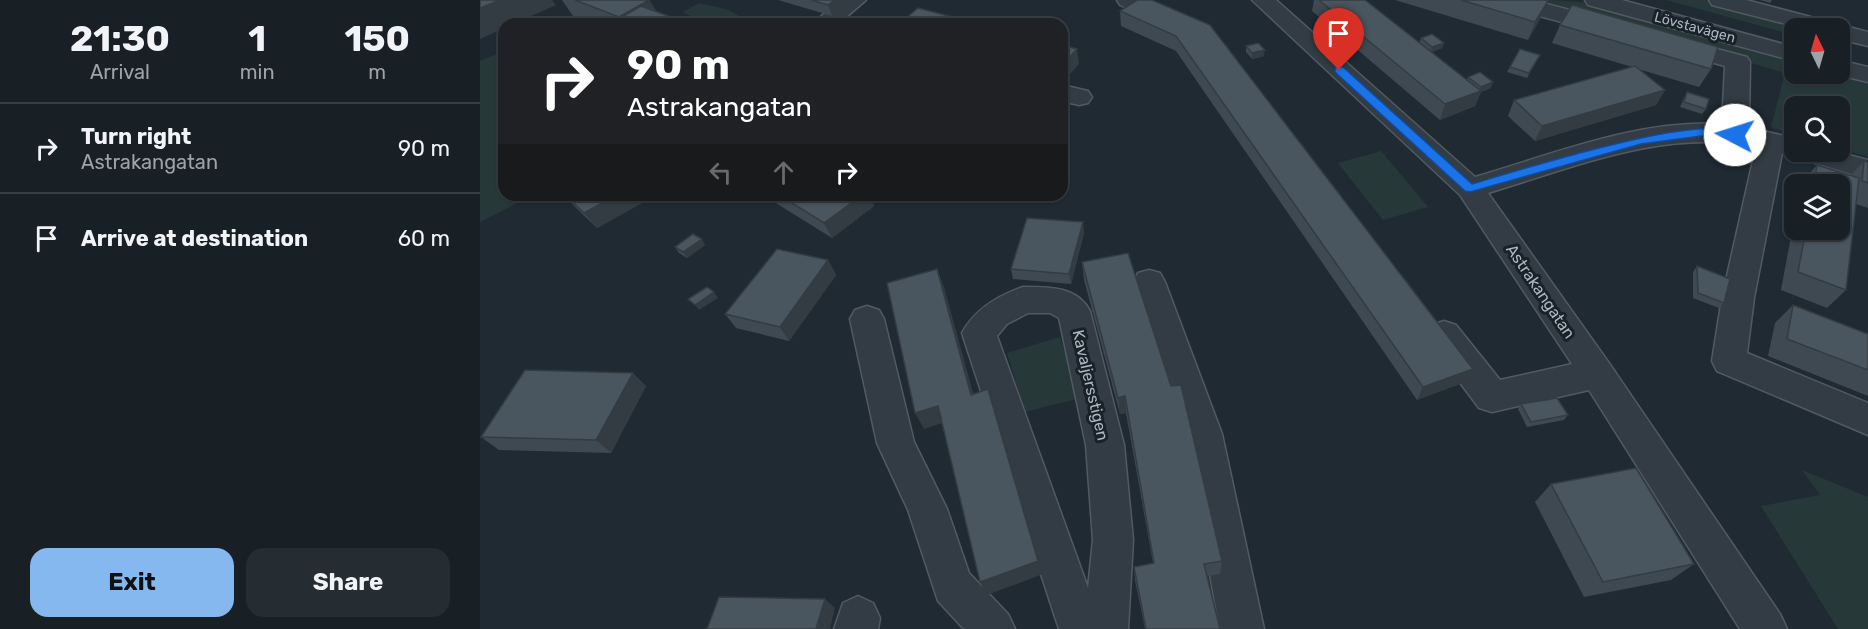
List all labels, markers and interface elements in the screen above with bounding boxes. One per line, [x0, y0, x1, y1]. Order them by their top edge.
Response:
pin [1313, 8, 1364, 70]
street label: Lövstavägen [1653, 9, 1737, 46]
text: 21:30 [70, 17, 170, 60]
text: 1 [248, 17, 266, 60]
text: 150 [344, 17, 410, 60]
icon: arrive [1322, 17, 1355, 50]
north arrow [1784, 18, 1850, 84]
map controls [1784, 18, 1850, 240]
text: 90 m [627, 40, 730, 90]
icon: right [528, 42, 606, 120]
text: Arrival [90, 60, 150, 84]
text: min [240, 60, 275, 84]
text: m [368, 60, 386, 84]
text: Astrakangatan [627, 91, 812, 123]
button: search [1784, 96, 1850, 162]
position arrow [1703, 103, 1767, 167]
text: Turn right [81, 123, 191, 150]
icon: right [30, 132, 63, 165]
text: 90 m [398, 135, 450, 162]
text: Astrakangatan [81, 150, 218, 174]
icon: left [704, 156, 737, 189]
icon: ahead [767, 156, 800, 189]
icon: right [830, 156, 863, 189]
button: layers [1784, 174, 1850, 240]
icon: arrive [30, 222, 63, 255]
text: Arrive at destination [81, 225, 308, 252]
text: 60 m [398, 225, 450, 252]
street label: Astrakangatan [1502, 241, 1579, 342]
street label: Kavaljersstigen [1069, 328, 1113, 442]
button: Exit [30, 548, 234, 617]
button: Share [246, 548, 450, 617]

